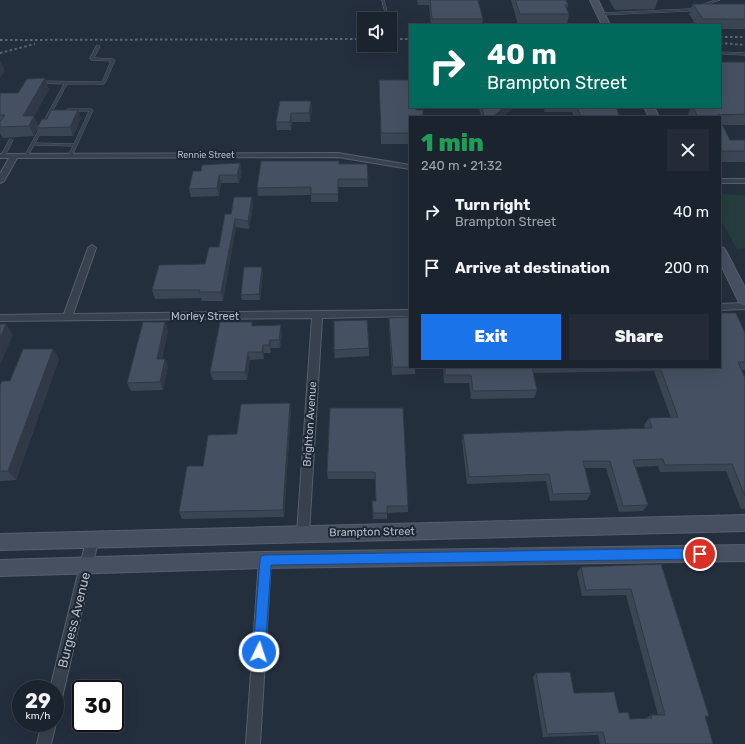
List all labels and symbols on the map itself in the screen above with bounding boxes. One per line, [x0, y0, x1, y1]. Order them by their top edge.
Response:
street label: Rennie Street [177, 150, 235, 160]
street label: Morley Street [171, 310, 240, 323]
street label: Brighton Avenue [301, 381, 319, 467]
street label: Brampton Street [329, 525, 416, 539]
pin [683, 537, 717, 571]
street label: Burgess Avenue [55, 571, 94, 670]
position arrow [238, 631, 280, 673]
speed limit sign: 30 [72, 680, 124, 732]

